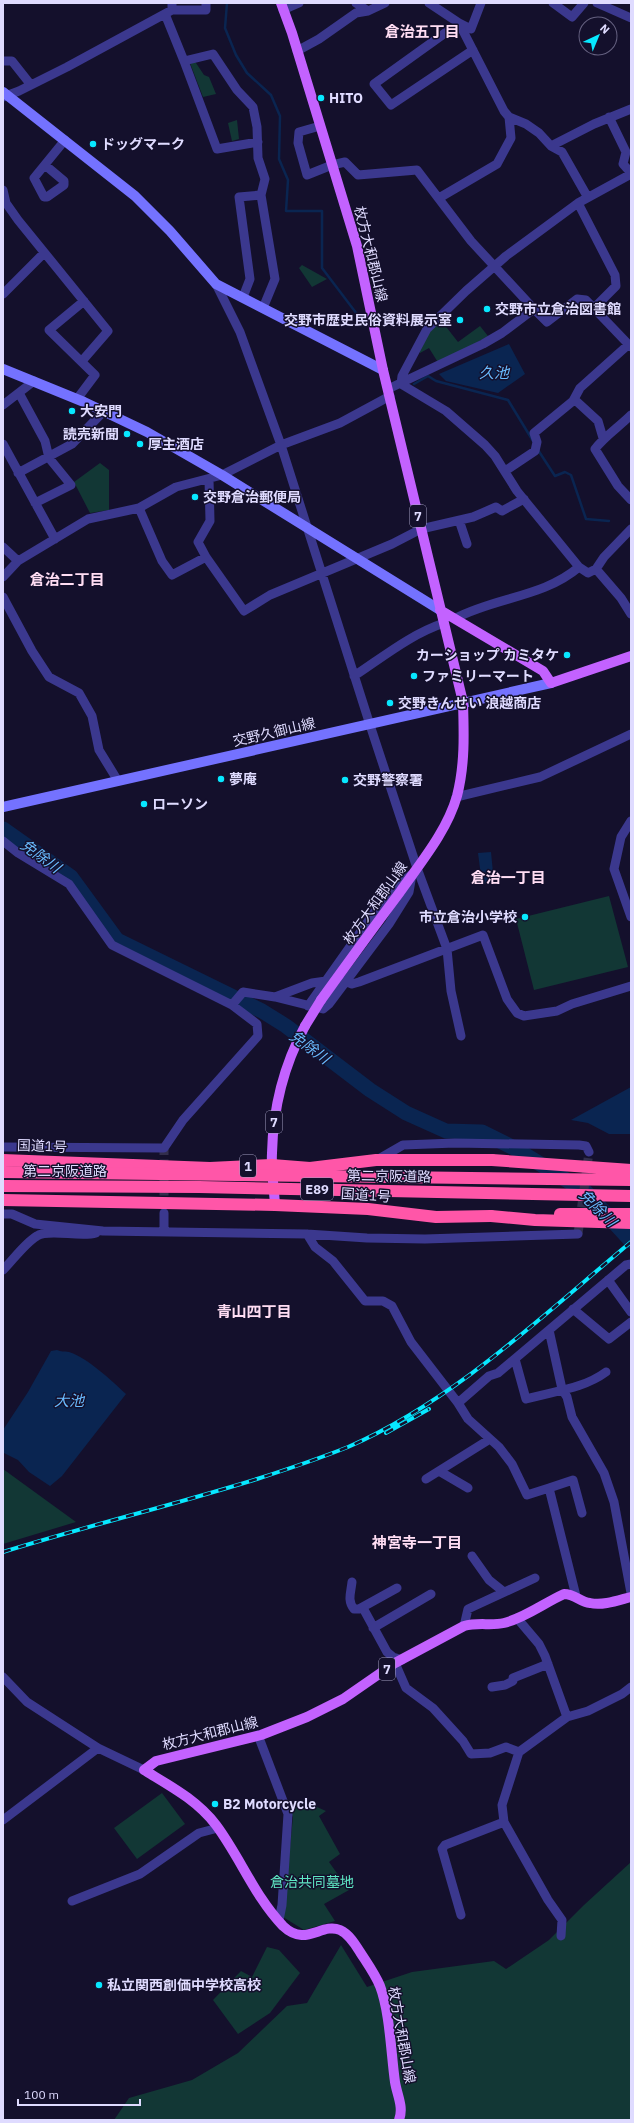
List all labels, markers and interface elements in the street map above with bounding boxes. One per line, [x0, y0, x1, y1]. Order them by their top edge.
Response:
north arrow [578, 16, 618, 56]
text: N [597, 21, 613, 37]
district label: 倉治五丁目 [384, 22, 460, 41]
place label: HITO [329, 89, 363, 107]
marker: HITO [316, 93, 326, 103]
place label: ドッグマーク [101, 135, 185, 153]
marker: ドッグマーク [88, 139, 98, 149]
street label: 枚方大和郡山線 [350, 204, 392, 304]
place label: 交野市立倉治図書館 [495, 300, 621, 318]
marker: 交野市立倉治図書館 [482, 304, 492, 314]
place label: 交野市歴史民俗資料展示室 [284, 311, 452, 329]
marker: 交野市歴史民俗資料展示室 [455, 315, 465, 325]
water label: 久池 [479, 363, 511, 382]
place label: 大安門 [80, 402, 122, 420]
marker: 大安門 [67, 406, 77, 416]
place label: 読売新聞 [63, 425, 119, 443]
marker: 読売新聞 [122, 429, 132, 439]
place label: 厚主酒店 [148, 435, 204, 453]
marker: 厚主酒店 [135, 439, 145, 449]
place label: 交野倉治郵便局 [203, 488, 301, 506]
marker: 交野倉治郵便局 [190, 492, 200, 502]
road number: 7 [410, 505, 426, 527]
district label: 倉治二丁目 [29, 570, 105, 589]
place label: カーショップ カミタケ [416, 646, 559, 664]
marker: カーショップ カミタケ [562, 650, 572, 660]
place label: ファミリーマート [422, 667, 534, 685]
marker: ファミリーマート [409, 671, 419, 681]
place label: 交野きんせい 浪越商店 [398, 694, 541, 712]
marker: 交野きんせい 浪越商店 [385, 698, 395, 708]
street label: 交野久御山線 [231, 714, 317, 750]
place label: 夢庵 [229, 770, 257, 788]
place label: 交野警察署 [353, 771, 423, 789]
marker: 夢庵 [216, 774, 226, 784]
marker: 交野警察署 [340, 775, 350, 785]
place label: ローソン [152, 795, 208, 813]
marker: ローソン [139, 799, 149, 809]
water label: 免除川 [17, 835, 66, 878]
street label: 枚方大和郡山線 [339, 858, 411, 948]
district label: 倉治一丁目 [470, 868, 546, 887]
place label: 市立倉治小学校 [419, 908, 517, 926]
marker: 市立倉治小学校 [520, 912, 530, 922]
water label: 免除川 [286, 1026, 335, 1069]
road number: 7 [266, 1111, 282, 1133]
street label: 国道1号 [16, 1136, 68, 1156]
road number: 1 [240, 1155, 256, 1177]
street label: 第二京阪道路 [23, 1162, 107, 1180]
street label: 第二京阪道路 [347, 1166, 431, 1186]
road number: E89 [301, 1178, 333, 1200]
street label: 国道1号 [340, 1184, 392, 1206]
water label: 免除川 [575, 1185, 622, 1232]
district label: 青山四丁目 [216, 1302, 292, 1321]
water label: 大池 [54, 1391, 86, 1410]
district label: 神宮寺一丁目 [371, 1533, 462, 1552]
road number: 7 [379, 1658, 395, 1680]
street label: 枚方大和郡山線 [160, 1712, 260, 1754]
place label: B2 Motorcycle [223, 1795, 316, 1813]
marker: B2 Motorcycle [210, 1799, 220, 1809]
park label: 倉治共同墓地 [270, 1873, 354, 1891]
place label: 私立関西創価中学校高校 [107, 1976, 261, 1994]
marker: 私立関西創価中学校高校 [94, 1980, 104, 1990]
street label: 枚方大和郡山線 [385, 1985, 419, 2085]
scale bar [18, 2081, 140, 2107]
text: 100 m [24, 2087, 59, 2102]

